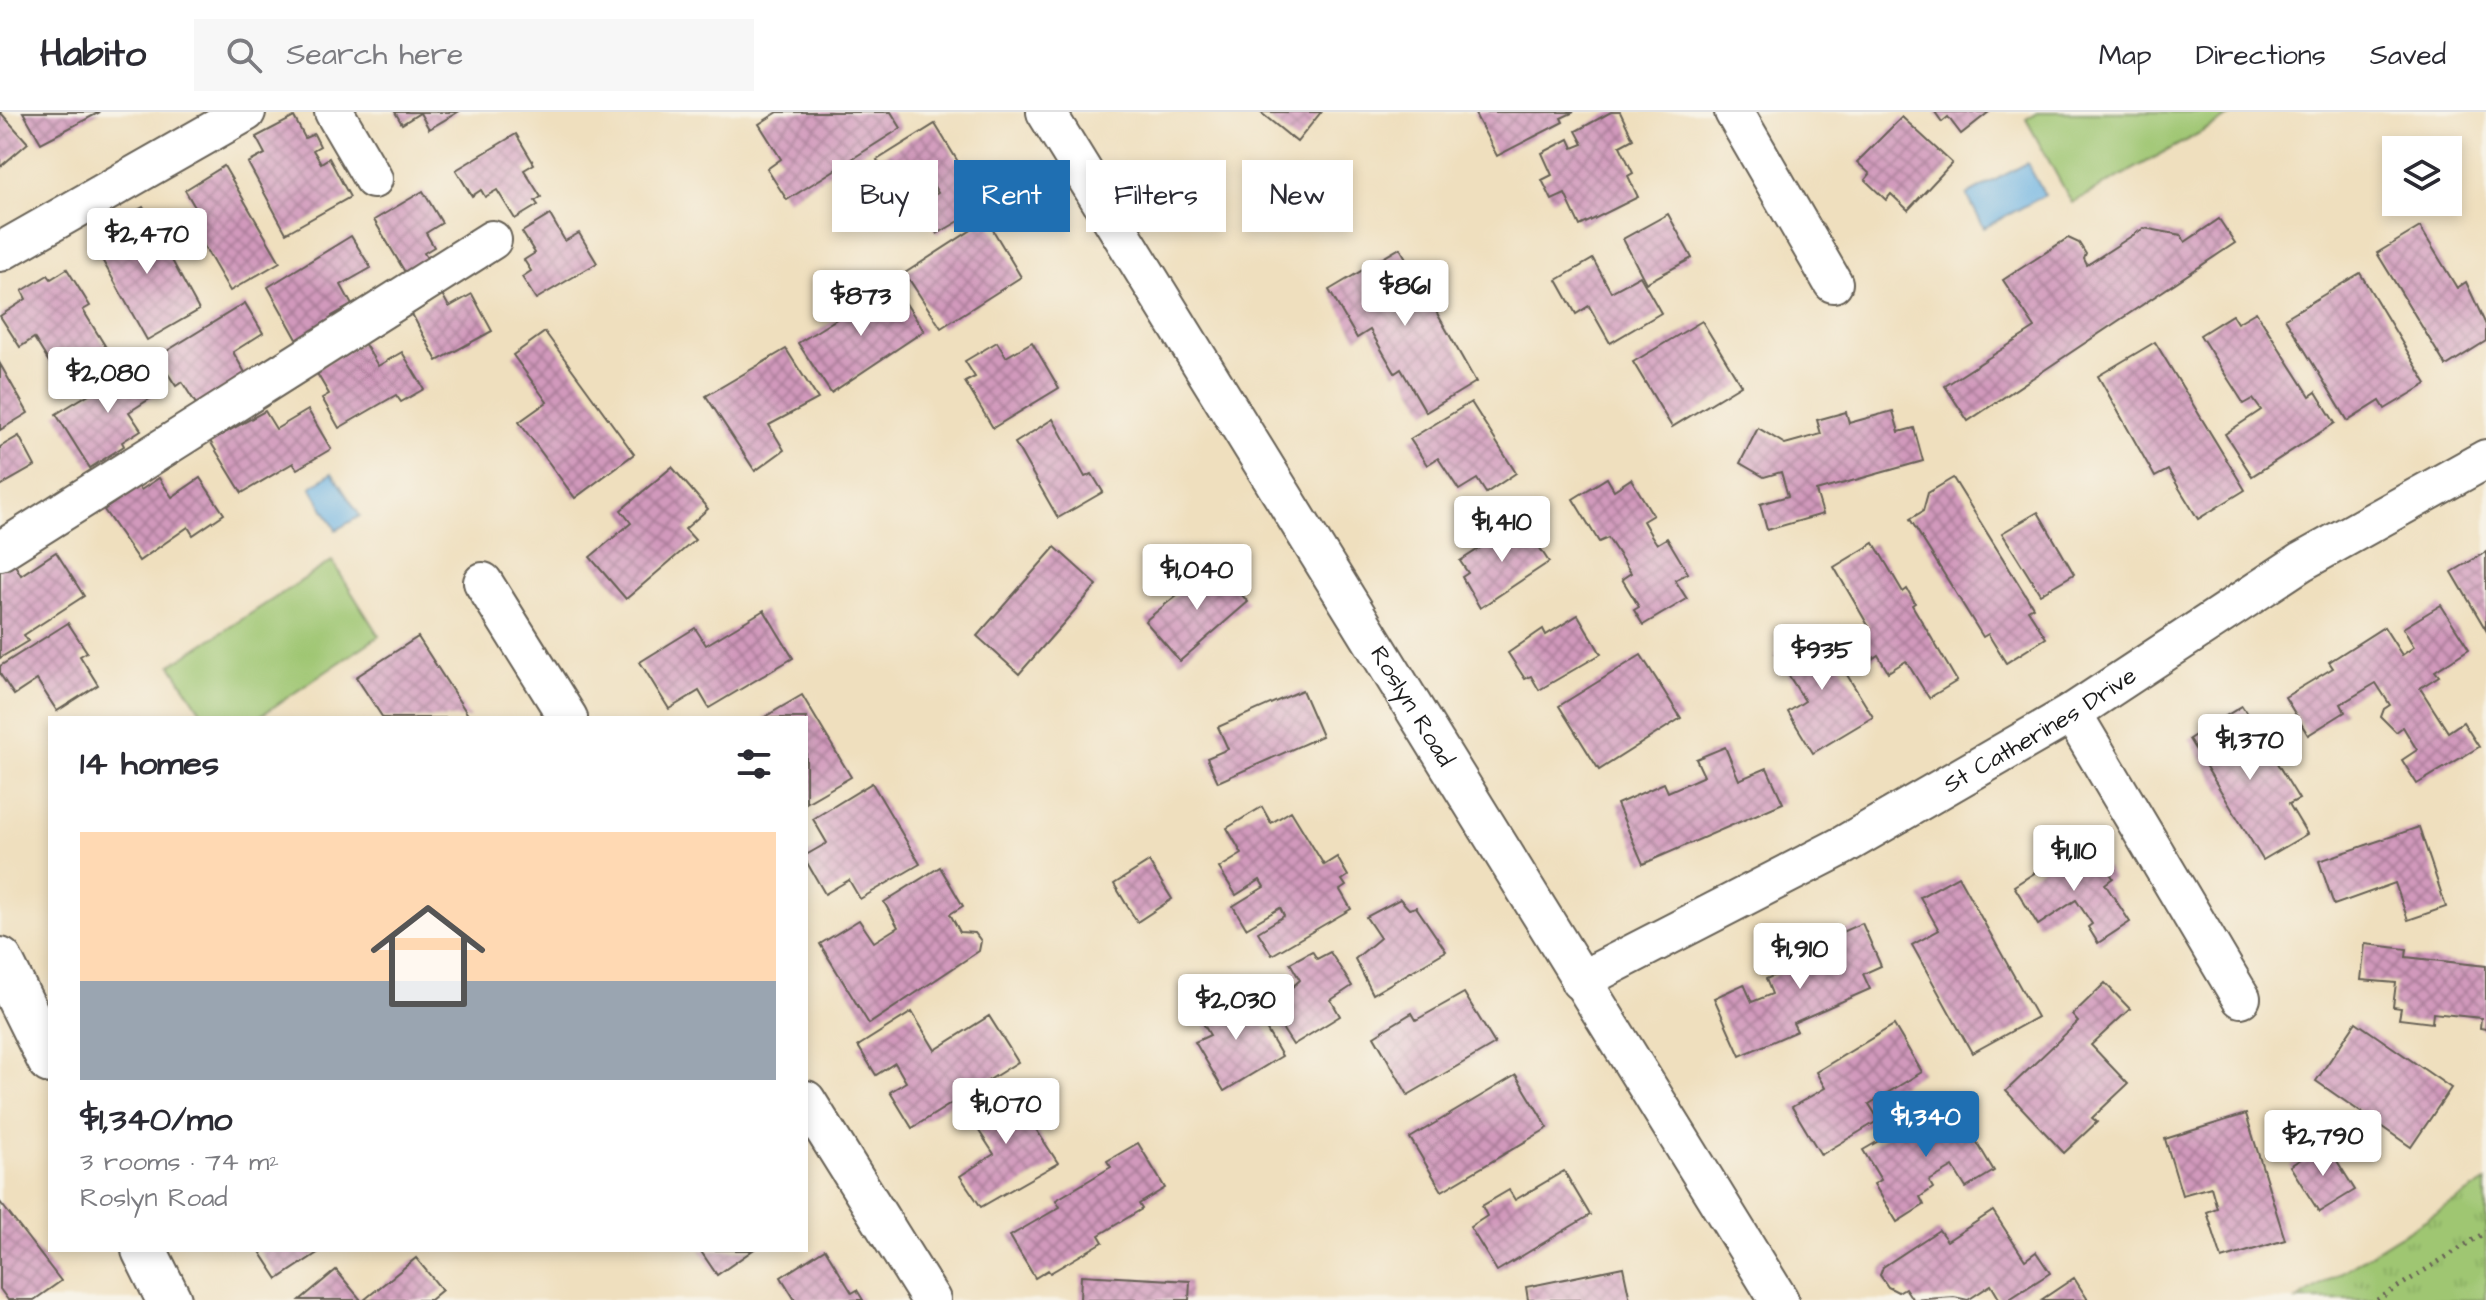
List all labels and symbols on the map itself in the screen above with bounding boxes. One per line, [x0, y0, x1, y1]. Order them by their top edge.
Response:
pin: $2,470 [82, 208, 212, 276]
pin: $861 [1358, 260, 1452, 328]
pin: $873 [814, 270, 908, 338]
pin: $2,080 [43, 347, 173, 415]
pin: $1,410 [1437, 496, 1567, 564]
pin: $1,040 [1132, 544, 1262, 612]
pin: $935 [1775, 624, 1869, 692]
street label: Roslyn Road [1361, 640, 1462, 774]
street label: St Catherines Drive [1937, 659, 2143, 802]
pin: $1,370 [2185, 714, 2315, 782]
pin: $1,110 [2009, 825, 2139, 893]
pin: $1,910 [1735, 923, 1865, 991]
pin: $2,030 [1171, 974, 1301, 1042]
pin: $1,070 [941, 1078, 1071, 1146]
pin: $1,340 [1861, 1091, 1991, 1159]
pin: $2,790 [2258, 1110, 2388, 1178]

